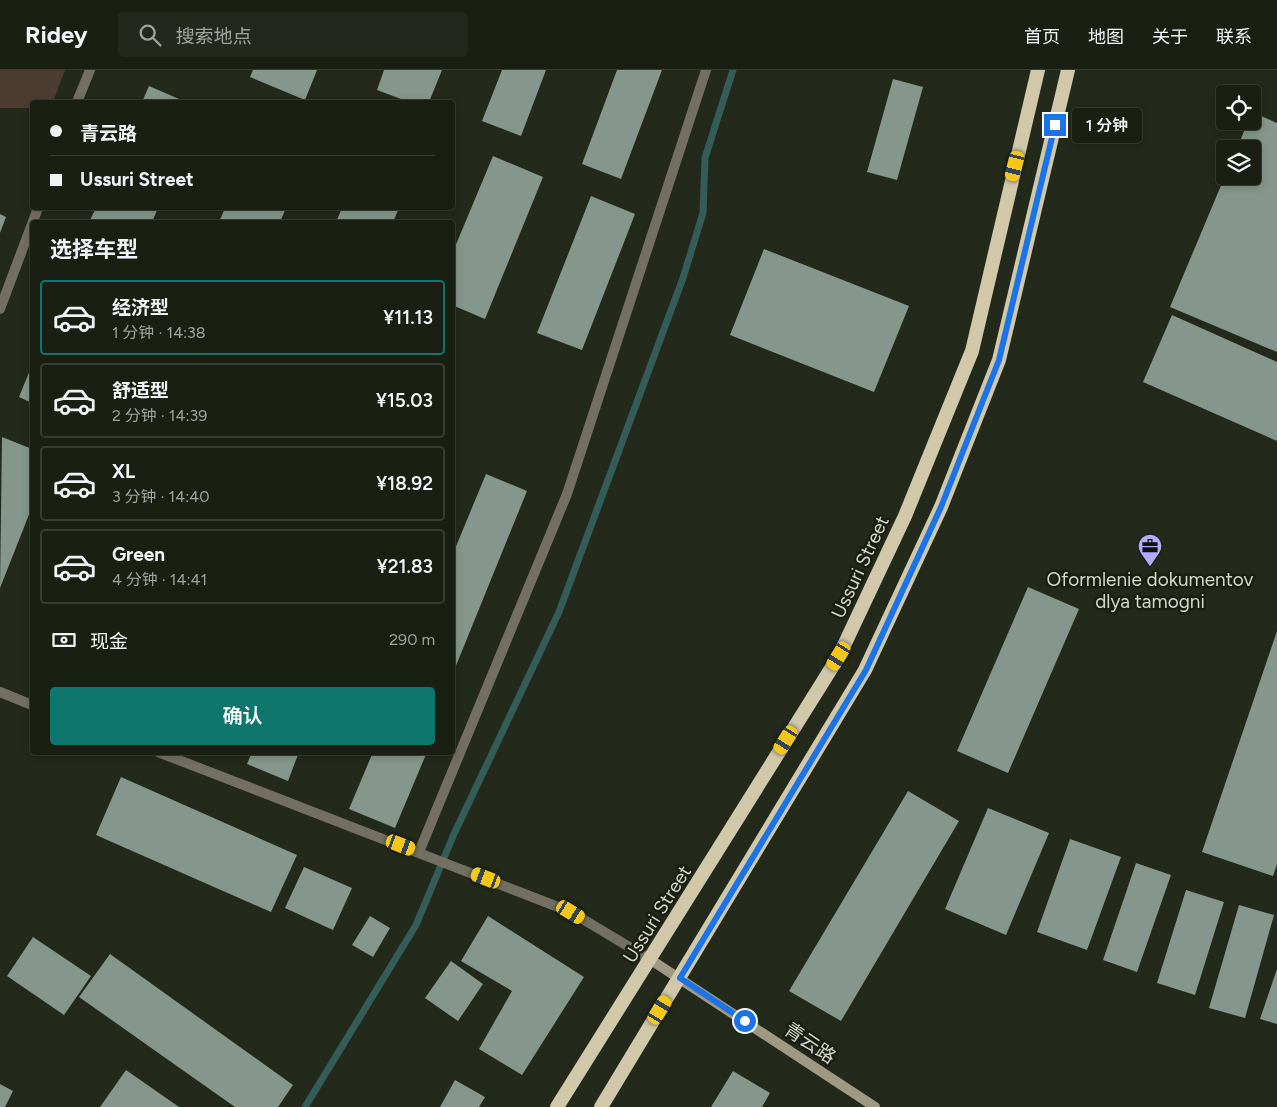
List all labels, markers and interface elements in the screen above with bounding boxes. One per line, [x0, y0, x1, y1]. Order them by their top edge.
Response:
search box [118, 12, 468, 57]
text: Ridey [25, 20, 88, 49]
icon: search [136, 21, 164, 49]
text: 搜索地点 [176, 25, 252, 48]
text: 首页 [1024, 26, 1060, 48]
text: 地图 [1088, 26, 1124, 48]
text: 关于 [1152, 26, 1188, 48]
text: 联系 [1216, 26, 1252, 48]
map controls [1216, 85, 1261, 185]
button: locate [1216, 85, 1261, 130]
callout: 1 分钟 [1072, 108, 1142, 142]
route end [1044, 114, 1066, 136]
text: 1 分钟 [1086, 116, 1128, 135]
text: 青云路 [80, 122, 137, 145]
button: layers [1216, 140, 1261, 185]
car [1004, 150, 1025, 182]
text: Ussuri Street [80, 168, 194, 191]
text: 选择车型 [50, 236, 138, 263]
icon: car [52, 295, 97, 340]
text: 经济型 [112, 296, 169, 319]
text: ¥11.13 [383, 306, 433, 329]
text: 1 分钟 · 14:38 [112, 323, 206, 342]
icon: car [52, 378, 97, 423]
text: 舒适型 [112, 379, 169, 402]
text: ¥15.03 [376, 389, 433, 412]
text: 2 分钟 · 14:39 [112, 406, 207, 425]
text: XL [112, 460, 135, 483]
icon: car [52, 461, 97, 506]
text: ¥18.92 [376, 472, 433, 495]
text: 3 分钟 · 14:40 [112, 487, 209, 506]
street label: Ussuri Street [826, 512, 894, 622]
office icon: Oformlenie dokumentov dlya tamogni [1137, 533, 1163, 567]
text: Green [112, 543, 165, 566]
icon: car [52, 544, 97, 589]
text: ¥21.83 [377, 555, 433, 578]
place label: Oformlenie dokumentov dlya tamogni [1047, 568, 1254, 613]
text: 4 分钟 · 14:41 [112, 570, 207, 589]
icon: cash [50, 626, 78, 654]
text: 现金 [90, 630, 128, 653]
text: 290 m [389, 630, 435, 649]
car [824, 639, 853, 673]
button: 确认 [50, 687, 435, 745]
car [771, 723, 800, 757]
car [384, 833, 417, 857]
street label: Ussuri Street [618, 861, 696, 967]
car [469, 866, 502, 890]
car [554, 898, 587, 926]
car [645, 993, 674, 1027]
route start [734, 1010, 756, 1032]
street label: 青云路 [780, 1018, 840, 1068]

